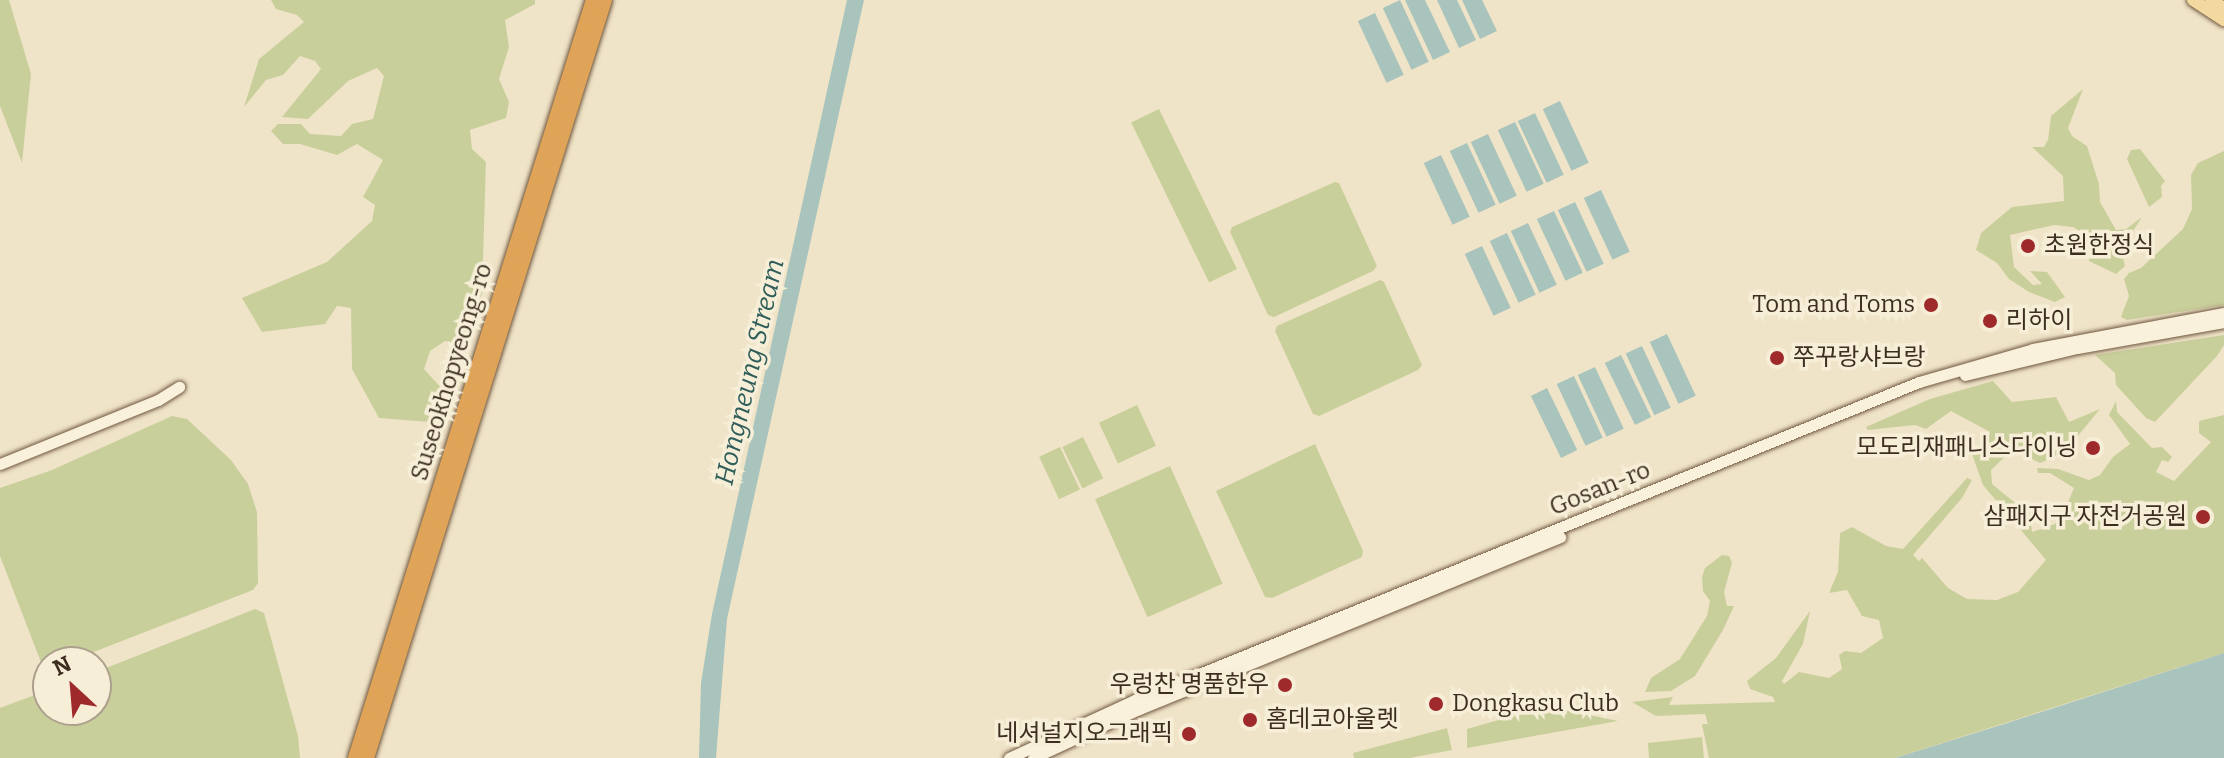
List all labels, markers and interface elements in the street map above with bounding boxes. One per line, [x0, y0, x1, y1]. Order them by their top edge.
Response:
place label: 초원한정식 [2044, 232, 2154, 260]
marker: 초원한정식 [2019, 237, 2037, 255]
water label: Hongneung Stream [709, 256, 791, 488]
street label: Suseokhopyeong-ro [405, 260, 499, 484]
place label: Tom and Toms [1752, 291, 1915, 319]
marker: Tom and Toms [1922, 296, 1940, 314]
place label: 리하이 [2006, 307, 2072, 335]
marker: 리하이 [1981, 312, 1999, 330]
place label: 쭈꾸랑샤브랑 [1793, 344, 1925, 372]
marker: 쭈꾸랑샤브랑 [1768, 349, 1786, 367]
place label: 모도리재패니스다이닝 [1856, 434, 2077, 462]
marker: 모도리재패니스다이닝 [2084, 439, 2102, 457]
street label: Gosan-ro [1545, 456, 1655, 522]
place label: 삼패지구 자전거공원 [1983, 503, 2187, 531]
marker: 삼패지구 자전거공원 [2194, 508, 2212, 526]
north arrow [32, 646, 112, 726]
text: N [49, 650, 76, 682]
place label: 우렁찬 명품한우 [1110, 671, 1269, 699]
marker: 우렁찬 명품한우 [1276, 676, 1294, 694]
place label: Dongkasu Club [1452, 690, 1619, 718]
marker: Dongkasu Club [1427, 695, 1445, 713]
place label: 홈데코아울렛 [1266, 706, 1398, 734]
marker: 홈데코아울렛 [1241, 711, 1259, 729]
place label: 네셔널지오그래픽 [996, 720, 1173, 748]
marker: 네셔널지오그래픽 [1180, 725, 1198, 743]

